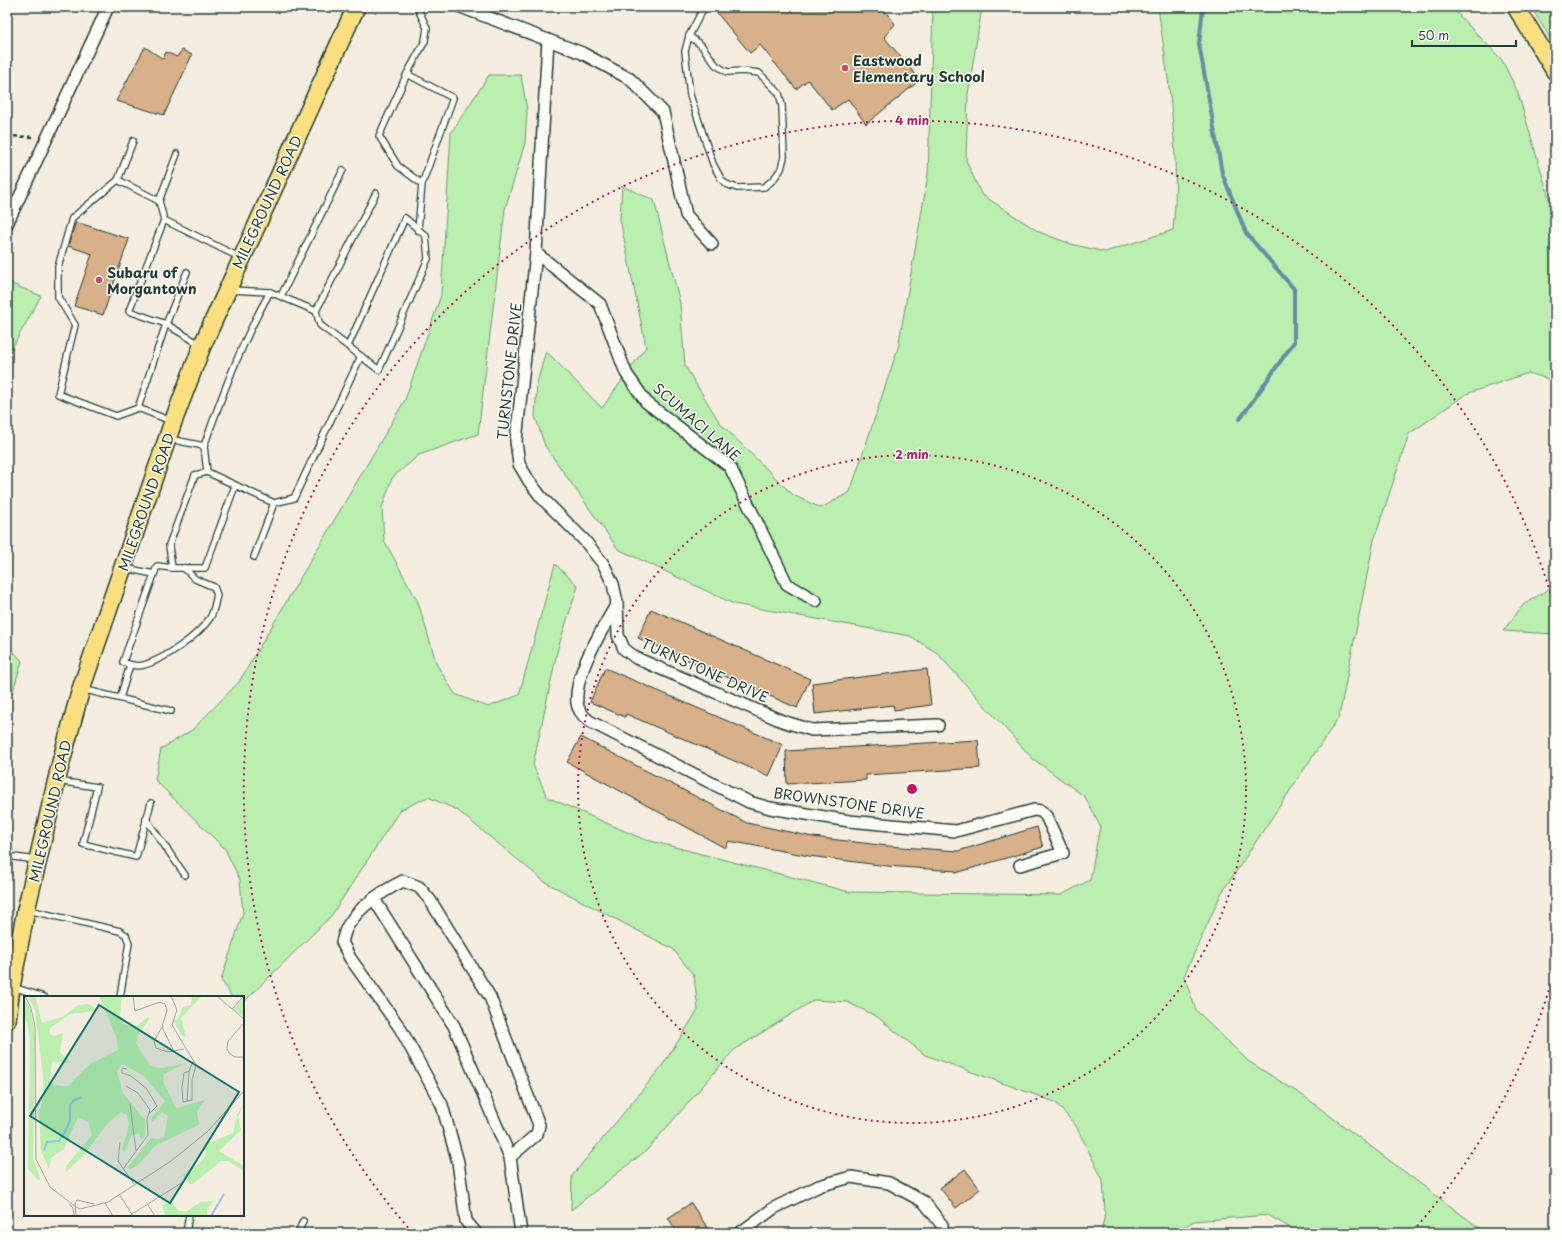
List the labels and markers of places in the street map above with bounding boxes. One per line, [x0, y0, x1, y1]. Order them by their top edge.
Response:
place label: Eastwood Elementary School [853, 50, 985, 87]
marker: Eastwood Elementary School [840, 63, 850, 73]
place label: Subaru of Morgantown [107, 262, 197, 299]
marker: Subaru of Morgantown [94, 275, 104, 285]
centre of rings [905, 782, 919, 796]

